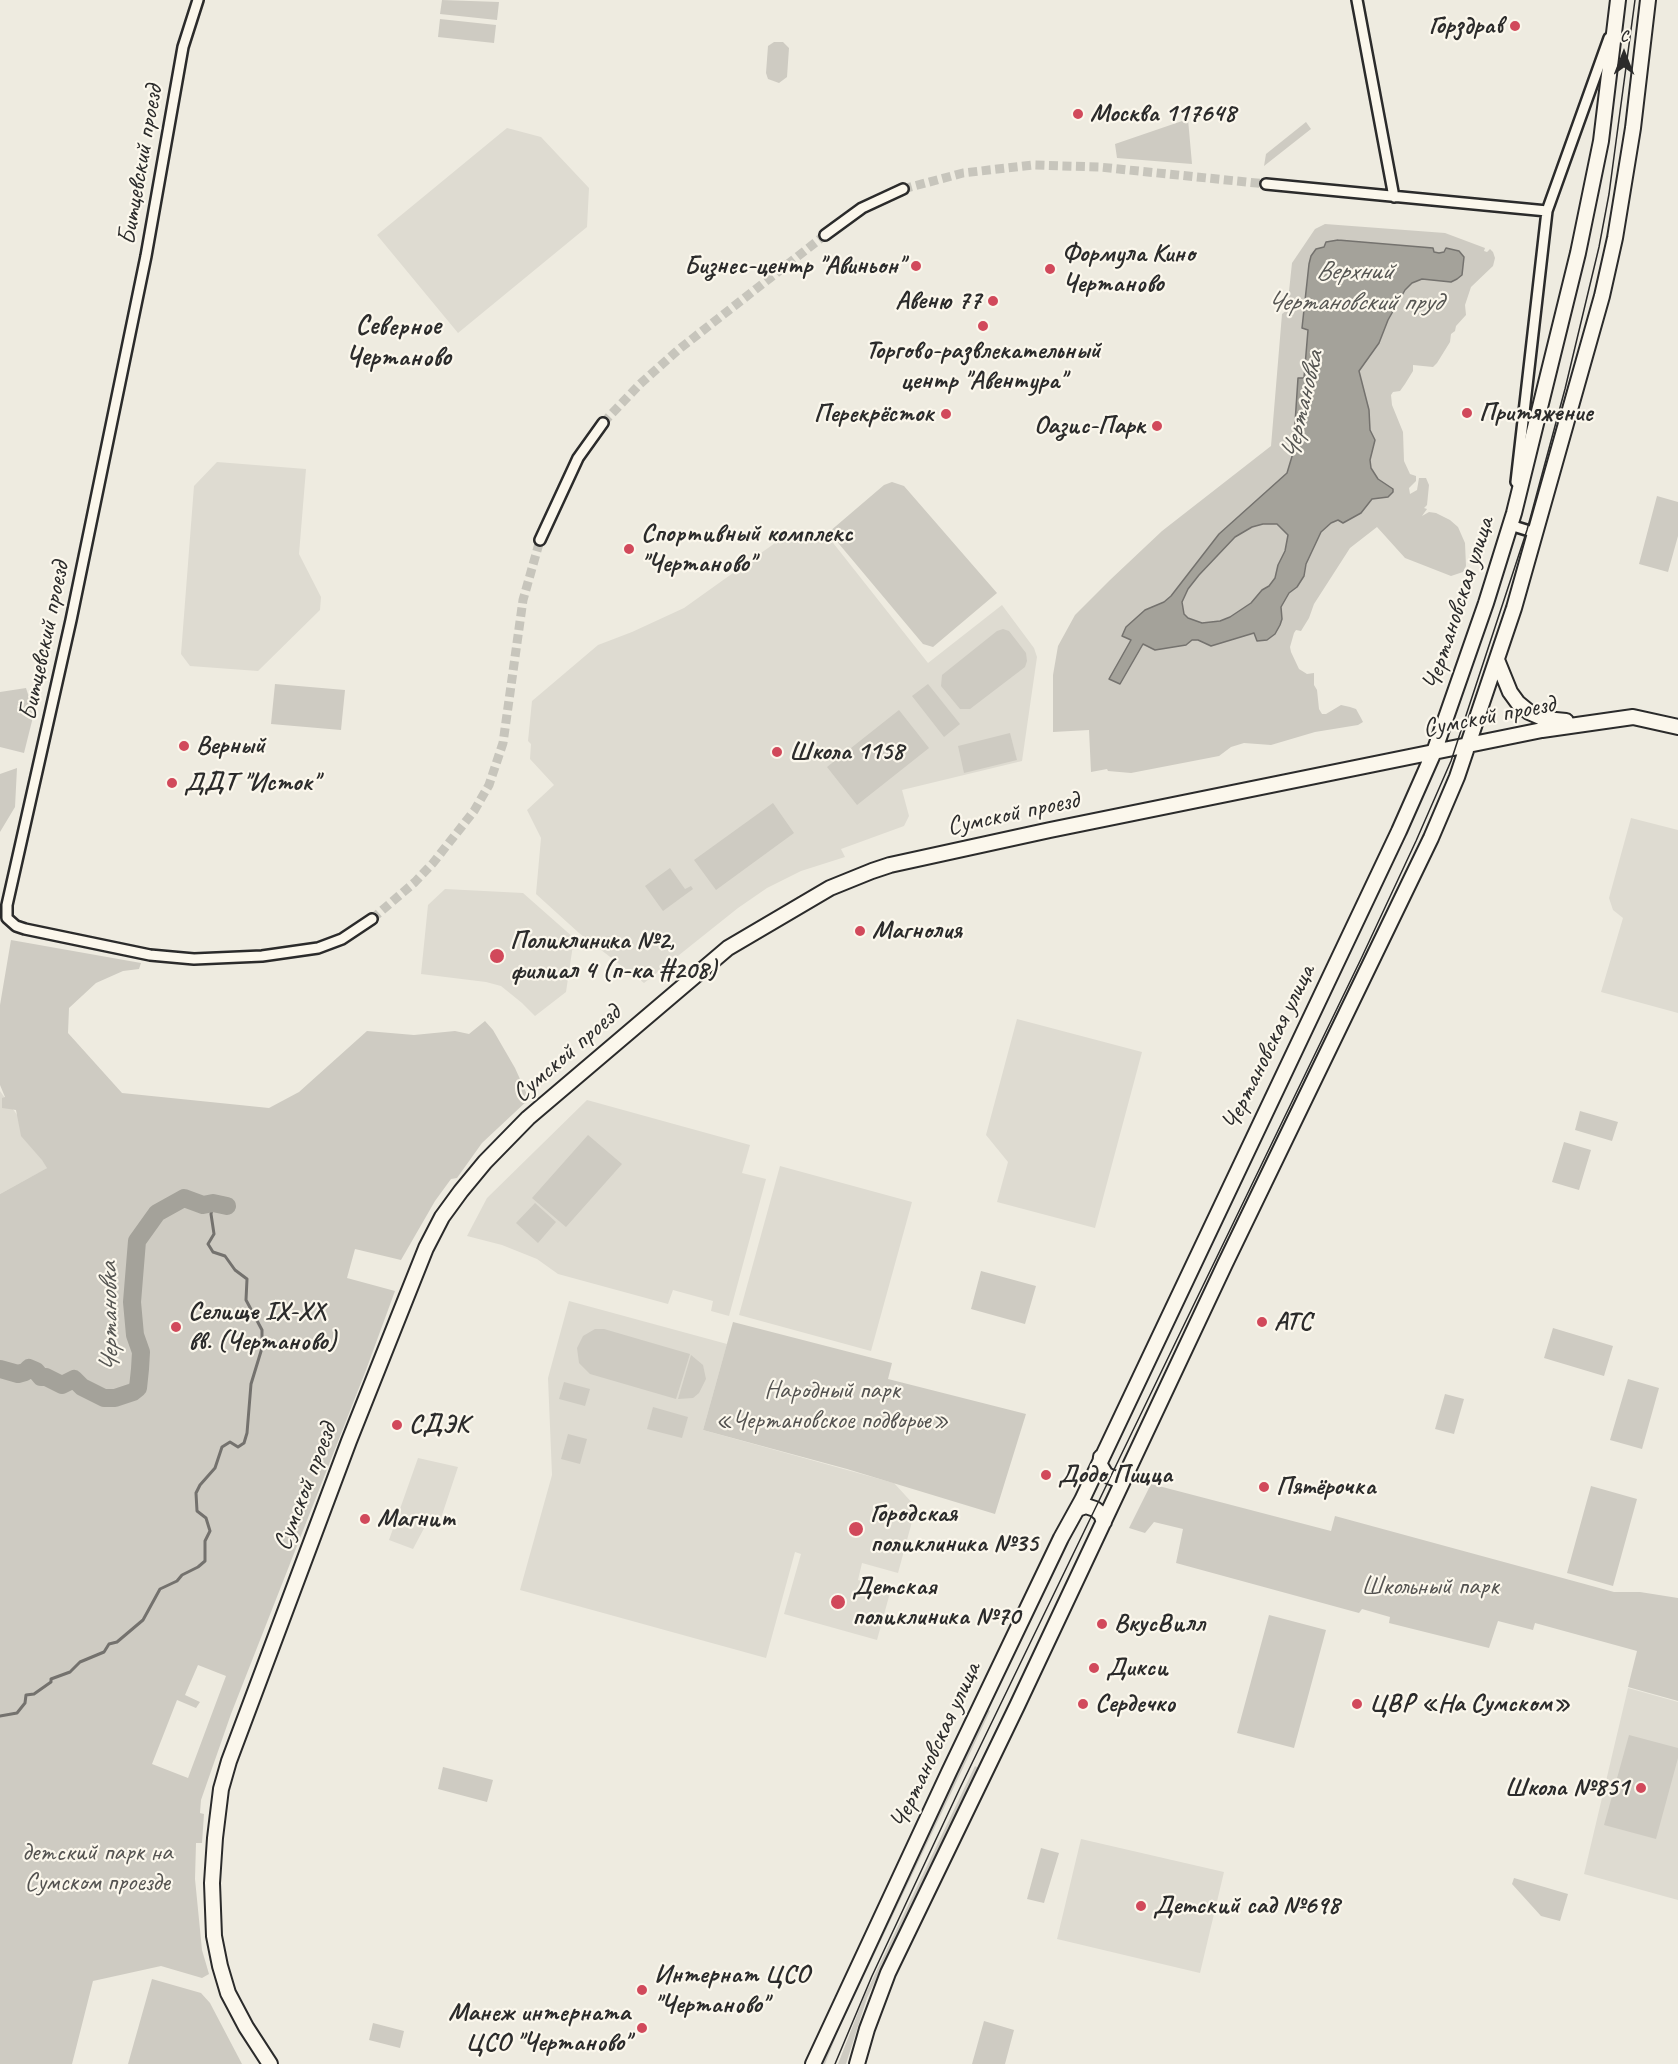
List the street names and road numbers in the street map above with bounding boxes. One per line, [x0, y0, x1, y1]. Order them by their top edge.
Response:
street label: Битцевский проезд [112, 83, 170, 247]
street label: Чертановская улица [1416, 513, 1502, 695]
street label: Битцевский проезд [13, 559, 77, 723]
street label: Сумской проезд [1420, 689, 1558, 745]
street label: Сумской проезд [944, 785, 1082, 843]
street label: Чертановская улица [1215, 960, 1323, 1136]
street label: Сумской проезд [506, 998, 628, 1110]
street label: Сумской проезд [267, 1419, 345, 1555]
street label: Чертановская улица [884, 1658, 988, 1834]

